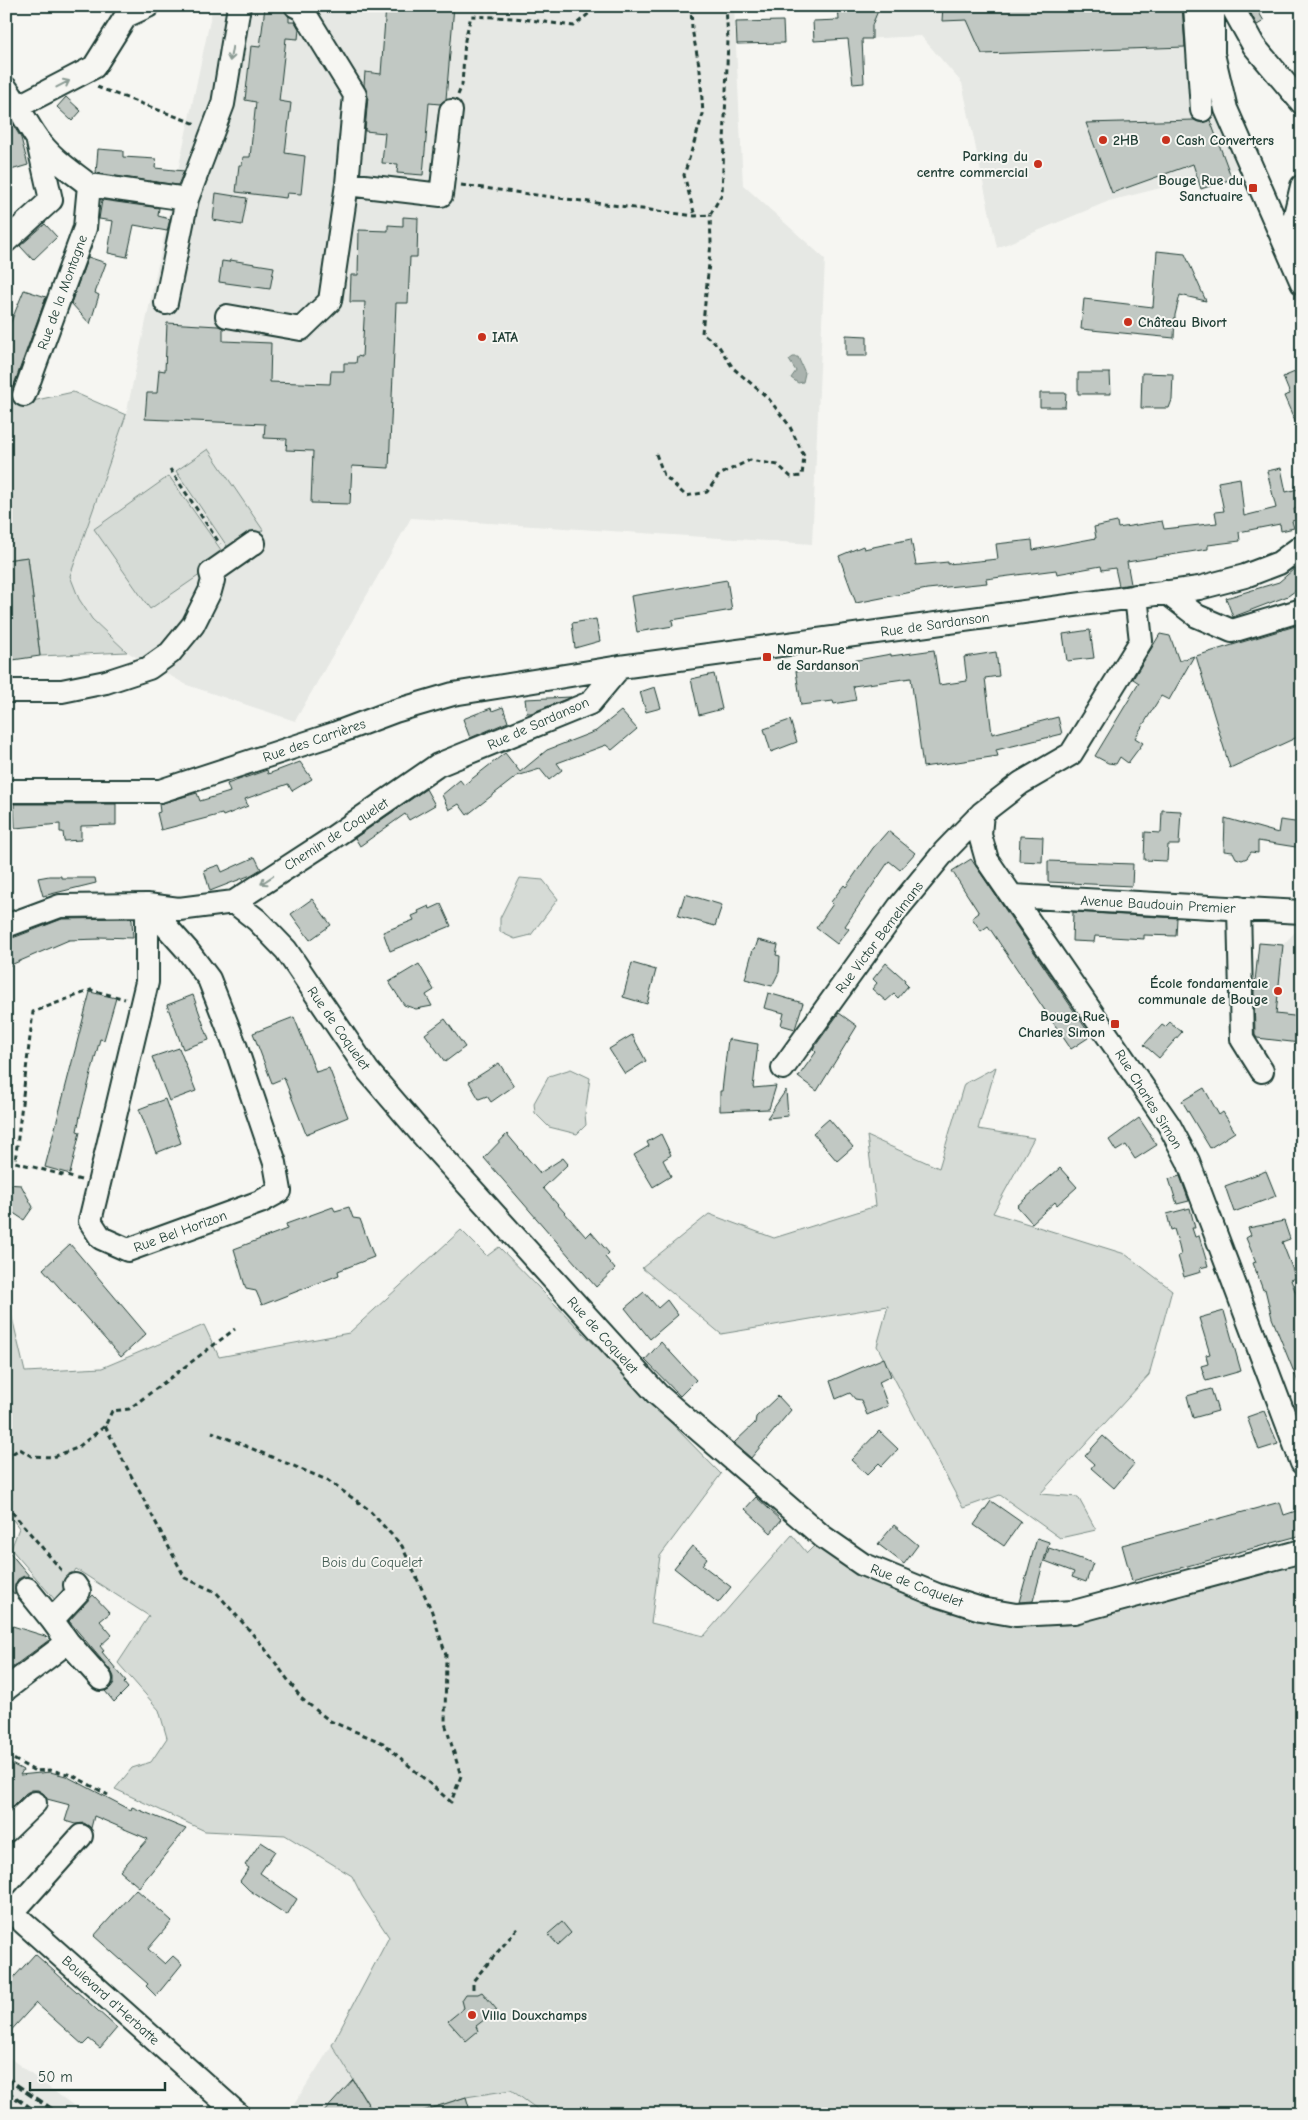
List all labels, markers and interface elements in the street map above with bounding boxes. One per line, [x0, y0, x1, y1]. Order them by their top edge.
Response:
one-way arrow [226, 46, 236, 62]
one-way arrow [55, 79, 70, 89]
place label: 2HB [1113, 132, 1139, 149]
place label: Cash Converters [1176, 132, 1274, 149]
marker: 2HB [1097, 134, 1109, 146]
marker: Cash Converters [1160, 134, 1172, 146]
place label: Parking du centre commercial [917, 148, 1028, 181]
marker: Parking du centre commercial [1032, 158, 1044, 170]
place label: Bouge Rue du Sanctuaire [1159, 172, 1243, 205]
marker: Bouge Rue du Sanctuaire [1247, 182, 1259, 194]
street label: Rue de la Montagne [34, 232, 91, 352]
place label: Château Bivort [1138, 314, 1227, 331]
marker: Château Bivort [1122, 316, 1134, 328]
place label: IATA [492, 329, 518, 346]
marker: IATA [476, 331, 488, 343]
street label: Rue de Sardanson [880, 608, 991, 641]
place label: Namur Rue de Sardanson [777, 641, 859, 674]
marker: Namur Rue de Sardanson [761, 651, 773, 663]
street label: Rue de Sardanson [485, 693, 592, 754]
street label: Rue des Carrières [261, 715, 368, 766]
street label: Chemin de Coquelet [281, 794, 392, 874]
one-way arrow [260, 875, 274, 885]
street label: Rue Victor Bemelmans [832, 878, 927, 997]
street label: Avenue Baudouin Premier [1080, 892, 1236, 917]
place label: École fondamentale communale de Bouge [1138, 975, 1268, 1008]
street label: Rue de Coquelet [304, 983, 374, 1074]
marker: École fondamentale communale de Bouge [1272, 985, 1284, 997]
place label: Bouge Rue Charles Simon [1018, 1008, 1105, 1041]
marker: Bouge Rue Charles Simon [1109, 1018, 1121, 1030]
street label: Rue Charles Simon [1111, 1046, 1186, 1152]
street label: Rue Bel Horizon [131, 1207, 229, 1256]
street label: Rue de Coquelet [564, 1293, 642, 1378]
park label: Bois du Coquelet [322, 1554, 423, 1571]
street label: Rue de Coquelet [868, 1560, 966, 1611]
street label: Boulevard d'Herbatte [58, 1952, 163, 2049]
place label: Villa Douxchamps [482, 2007, 587, 2024]
marker: Villa Douxchamps [466, 2009, 478, 2021]
scale bar [30, 2060, 165, 2092]
text: 50 m [38, 2068, 73, 2086]

